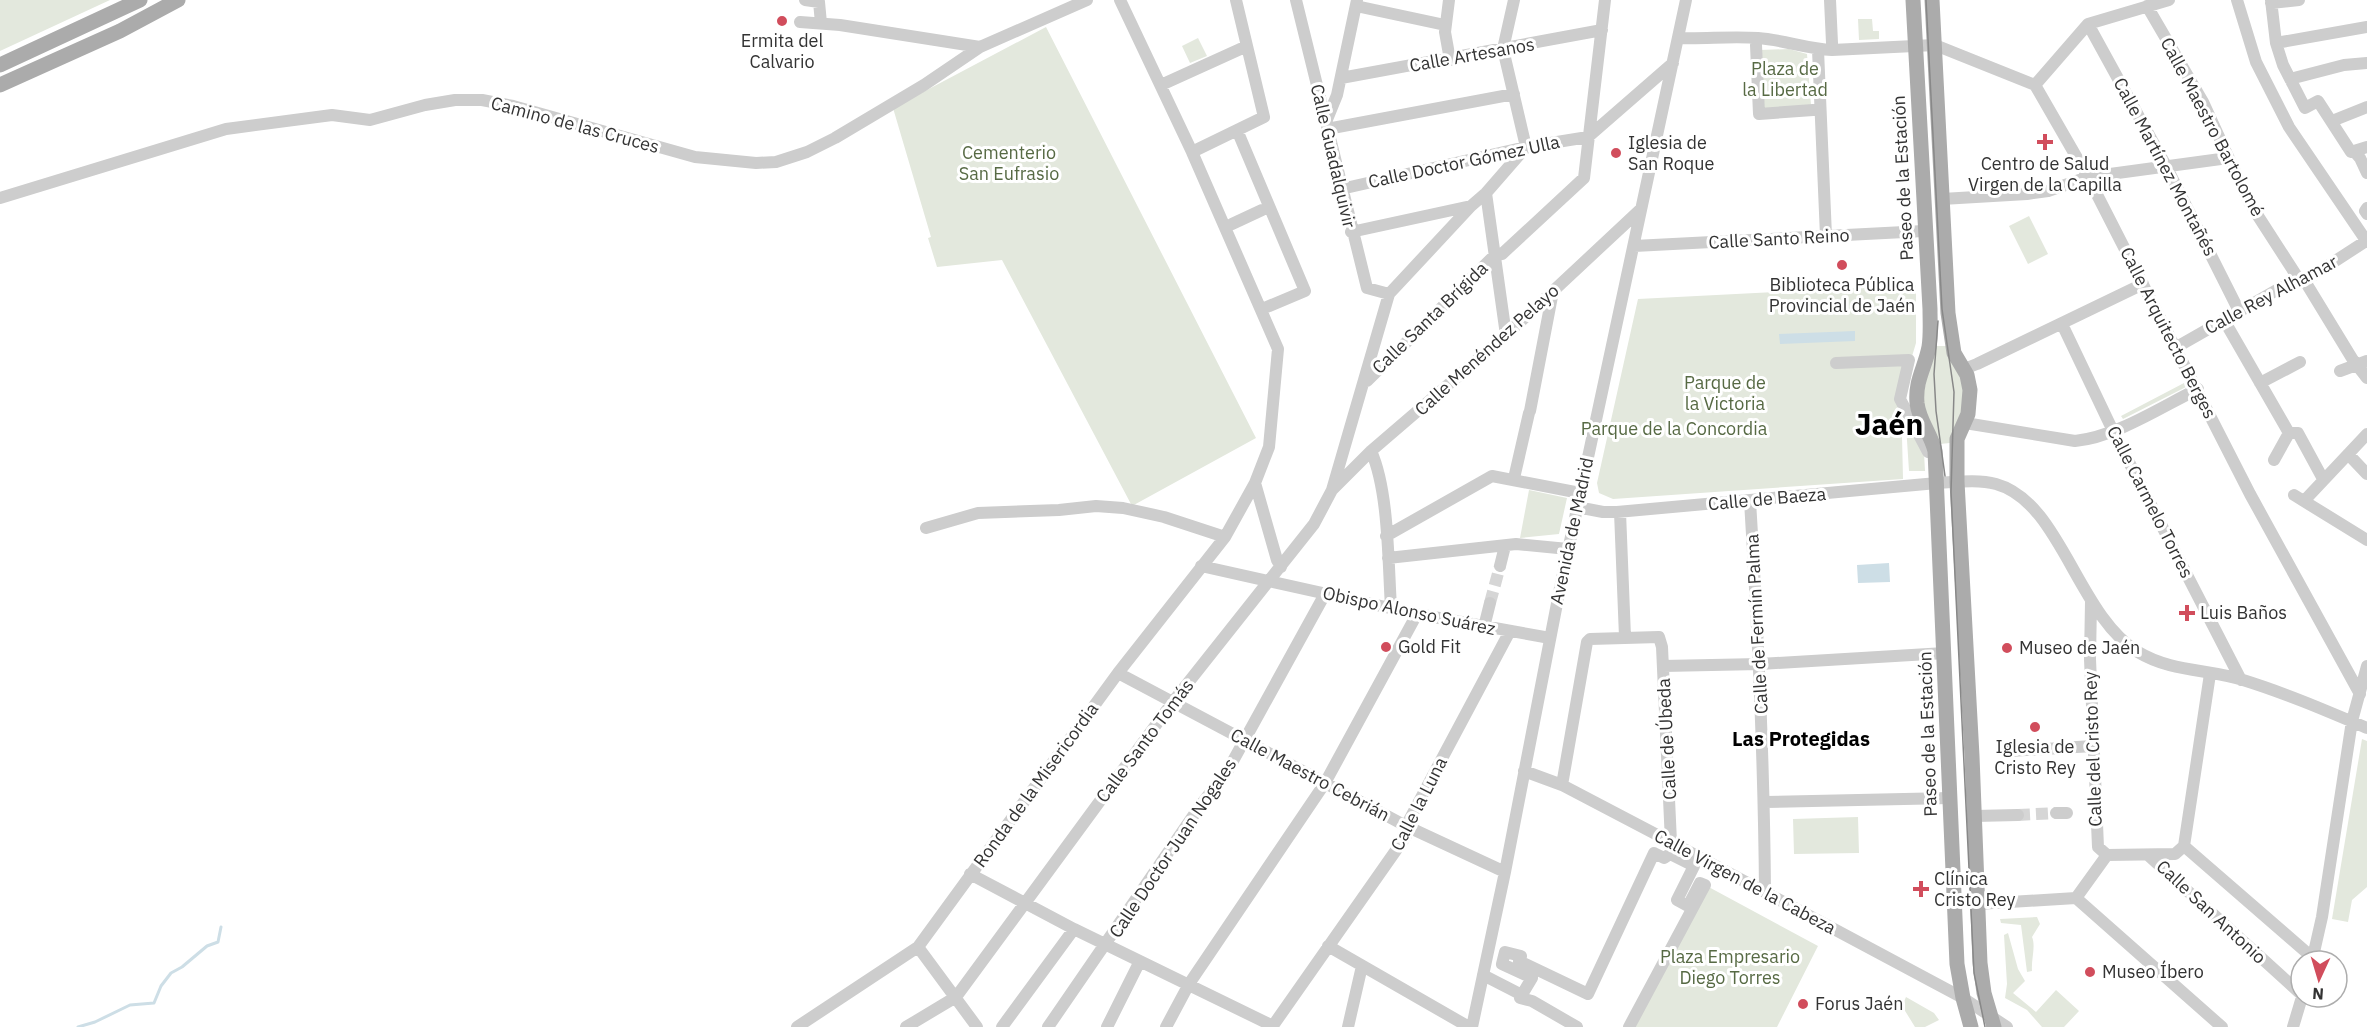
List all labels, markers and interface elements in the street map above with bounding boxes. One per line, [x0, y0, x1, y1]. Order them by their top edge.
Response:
marker: Ermita del Calvario [775, 14, 789, 28]
place label: Ermita del Calvario [741, 29, 823, 73]
street label: Calle Artesanos [1408, 32, 1536, 77]
street label: Calle Maestro Bartolomé [2155, 33, 2269, 220]
park label: Plaza de la Libertad [1742, 57, 1828, 101]
street label: Calle Martínez Montañés [2109, 74, 2222, 260]
street label: Calle Guadalquivir [1306, 82, 1361, 230]
street label: Camino de las Cruces [488, 91, 662, 158]
street label: Paseo de la Estación [1887, 95, 1918, 261]
street label: Calle Doctor Gómez Ulla [1366, 130, 1562, 193]
place label: Iglesia de San Roque [1628, 131, 1715, 175]
marker: Centro de Salud Virgen de la Capilla [2036, 133, 2054, 151]
park label: Cementerio San Eufrasio [959, 141, 1059, 185]
marker: Iglesia de San Roque [1609, 146, 1623, 160]
place label: Centro de Salud Virgen de la Capilla [1968, 152, 2122, 196]
street label: Calle Santo Reino [1708, 223, 1850, 254]
street label: Calle Arquitecto Berges [2115, 243, 2222, 422]
street label: Calle Rey Alhamar [2200, 250, 2341, 339]
street label: Calle Santa Brígida [1367, 256, 1493, 379]
marker: Biblioteca Pública Provincial de Jaén [1835, 258, 1849, 272]
place label: Biblioteca Pública Provincial de Jaén [1769, 273, 1915, 317]
street label: Calle Menéndez Pelayo [1410, 279, 1564, 420]
park label: Parque de la Victoria [1684, 371, 1766, 415]
district label: Jaén [1855, 404, 1923, 443]
park label: Parque de la Concordia [1581, 417, 1768, 440]
street label: Calle Carmelo Torres [2102, 422, 2199, 582]
street label: Avenida de Madrid [1545, 455, 1598, 606]
street label: Calle de Baeza [1707, 482, 1827, 515]
street label: Calle de Fermín Palma [1740, 533, 1773, 715]
street label: Obispo Alonso Suárez [1321, 581, 1498, 640]
place label: Luis Baños [2200, 601, 2287, 624]
marker: Luis Baños [2178, 604, 2196, 622]
place label: Gold Fit [1398, 635, 1461, 658]
place label: Museo de Jaén [2019, 636, 2140, 659]
marker: Gold Fit [1379, 640, 1393, 654]
marker: Museo de Jaén [2000, 641, 2014, 655]
street label: Paseo de la Estación [1913, 651, 1942, 817]
street label: Calle del Cristo Rey [2078, 671, 2107, 827]
street label: Calle Santo Tomás [1091, 674, 1199, 807]
street label: Calle de Úbeda [1652, 677, 1681, 800]
street label: Ronda de la Misericordia [968, 697, 1103, 872]
marker: Iglesia de Cristo Rey [2028, 720, 2042, 734]
street label: Calle Maestro Cebrián [1227, 723, 1394, 826]
district label: Las Protegidas [1732, 725, 1870, 752]
place label: Iglesia de Cristo Rey [1994, 735, 2076, 779]
street label: Calle Doctor Juan Nogales [1104, 753, 1241, 942]
street label: Calle la Luna [1385, 753, 1452, 855]
street label: Calle Virgen de la Cabeza [1651, 824, 1840, 939]
street label: Calle San Antonio [2152, 855, 2271, 968]
place label: Clínica Cristo Rey [1934, 867, 2016, 911]
marker: Clínica Cristo Rey [1912, 880, 1930, 898]
park label: Plaza Empresario Diego Torres [1660, 945, 1800, 989]
north arrow [2289, 949, 2349, 1009]
place label: Museo Íbero [2102, 960, 2204, 983]
marker: Museo Íbero [2083, 965, 2097, 979]
text: N [2311, 984, 2324, 1004]
place label: Forus Jaén [1815, 992, 1903, 1015]
marker: Forus Jaén [1796, 997, 1810, 1011]

